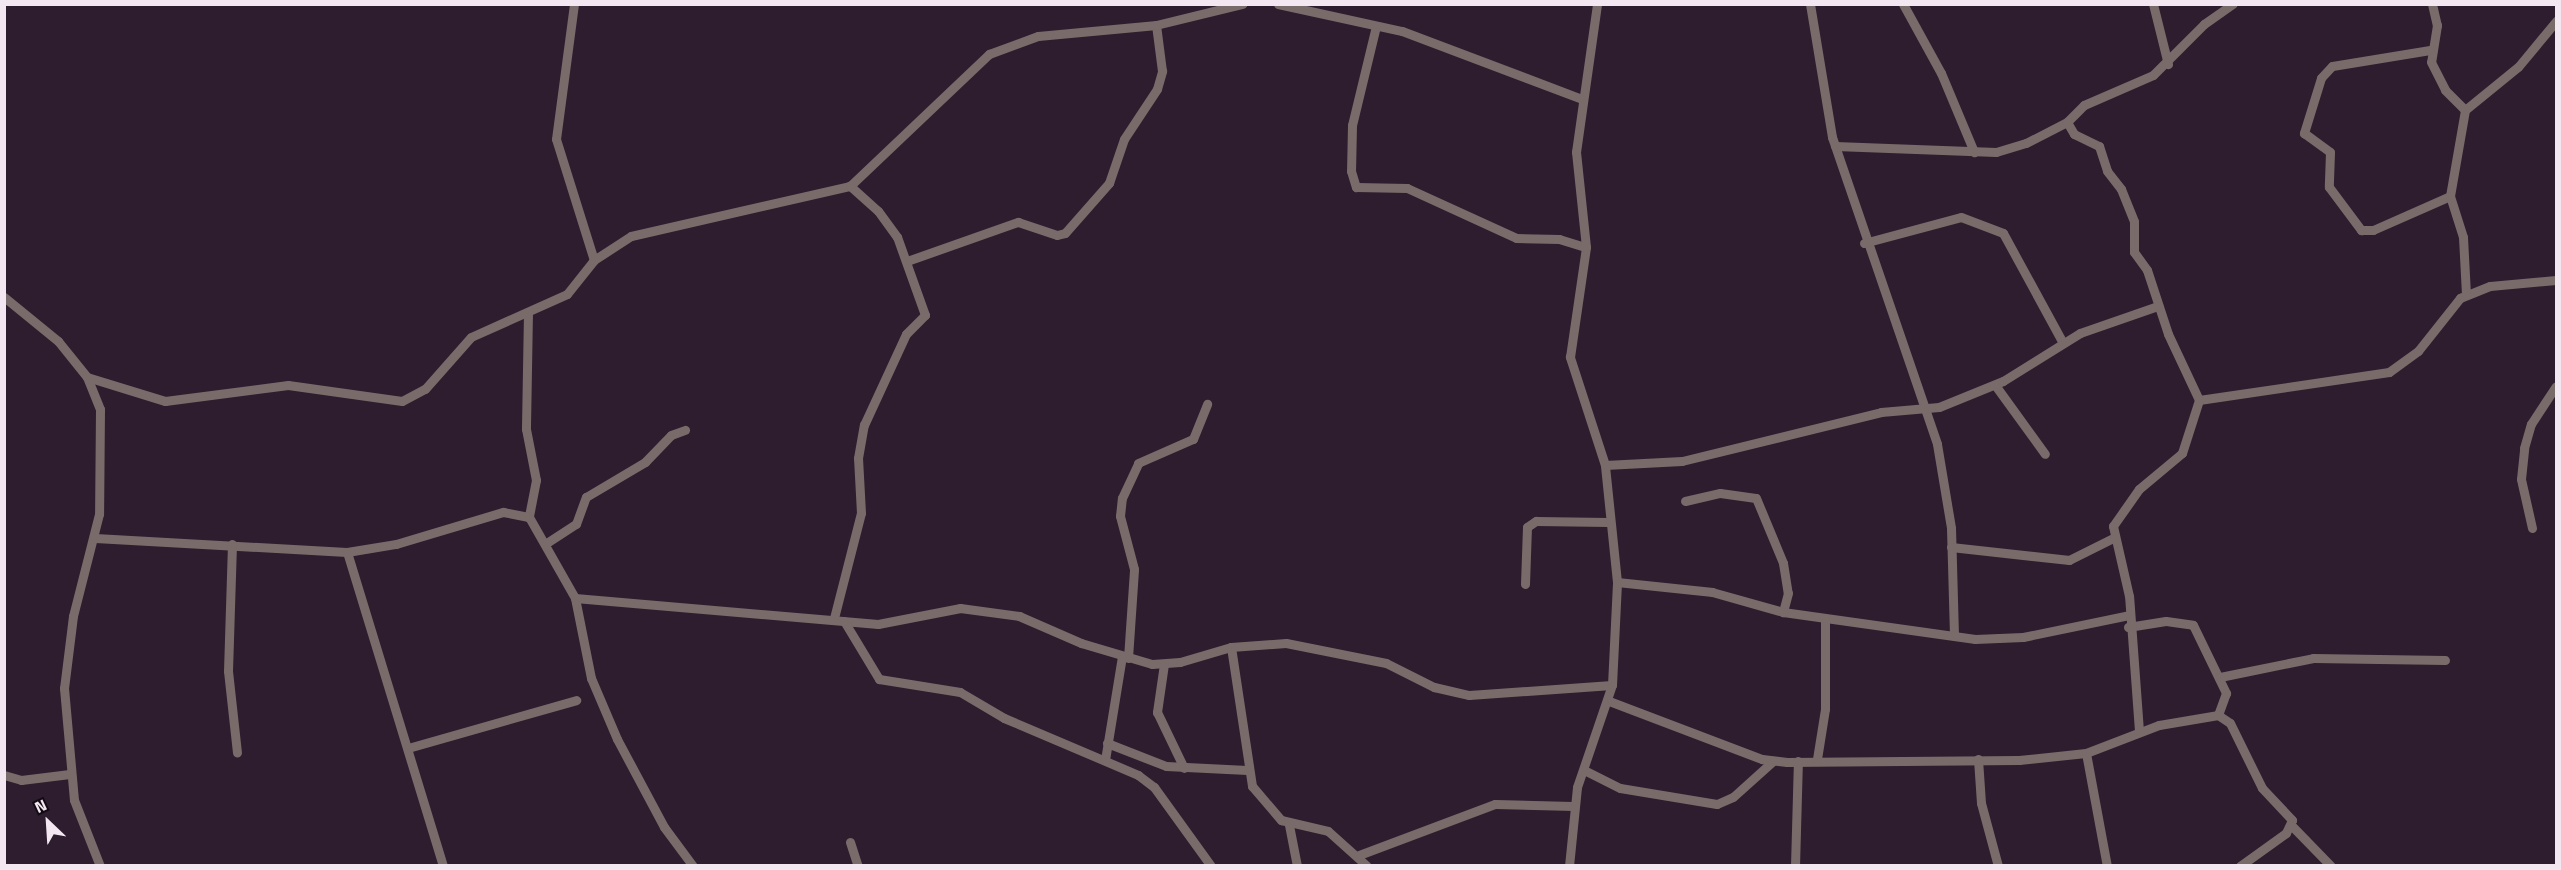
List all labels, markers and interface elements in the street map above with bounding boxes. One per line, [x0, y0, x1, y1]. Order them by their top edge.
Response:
north arrow [18, 792, 78, 852]
text: N [30, 792, 50, 819]

